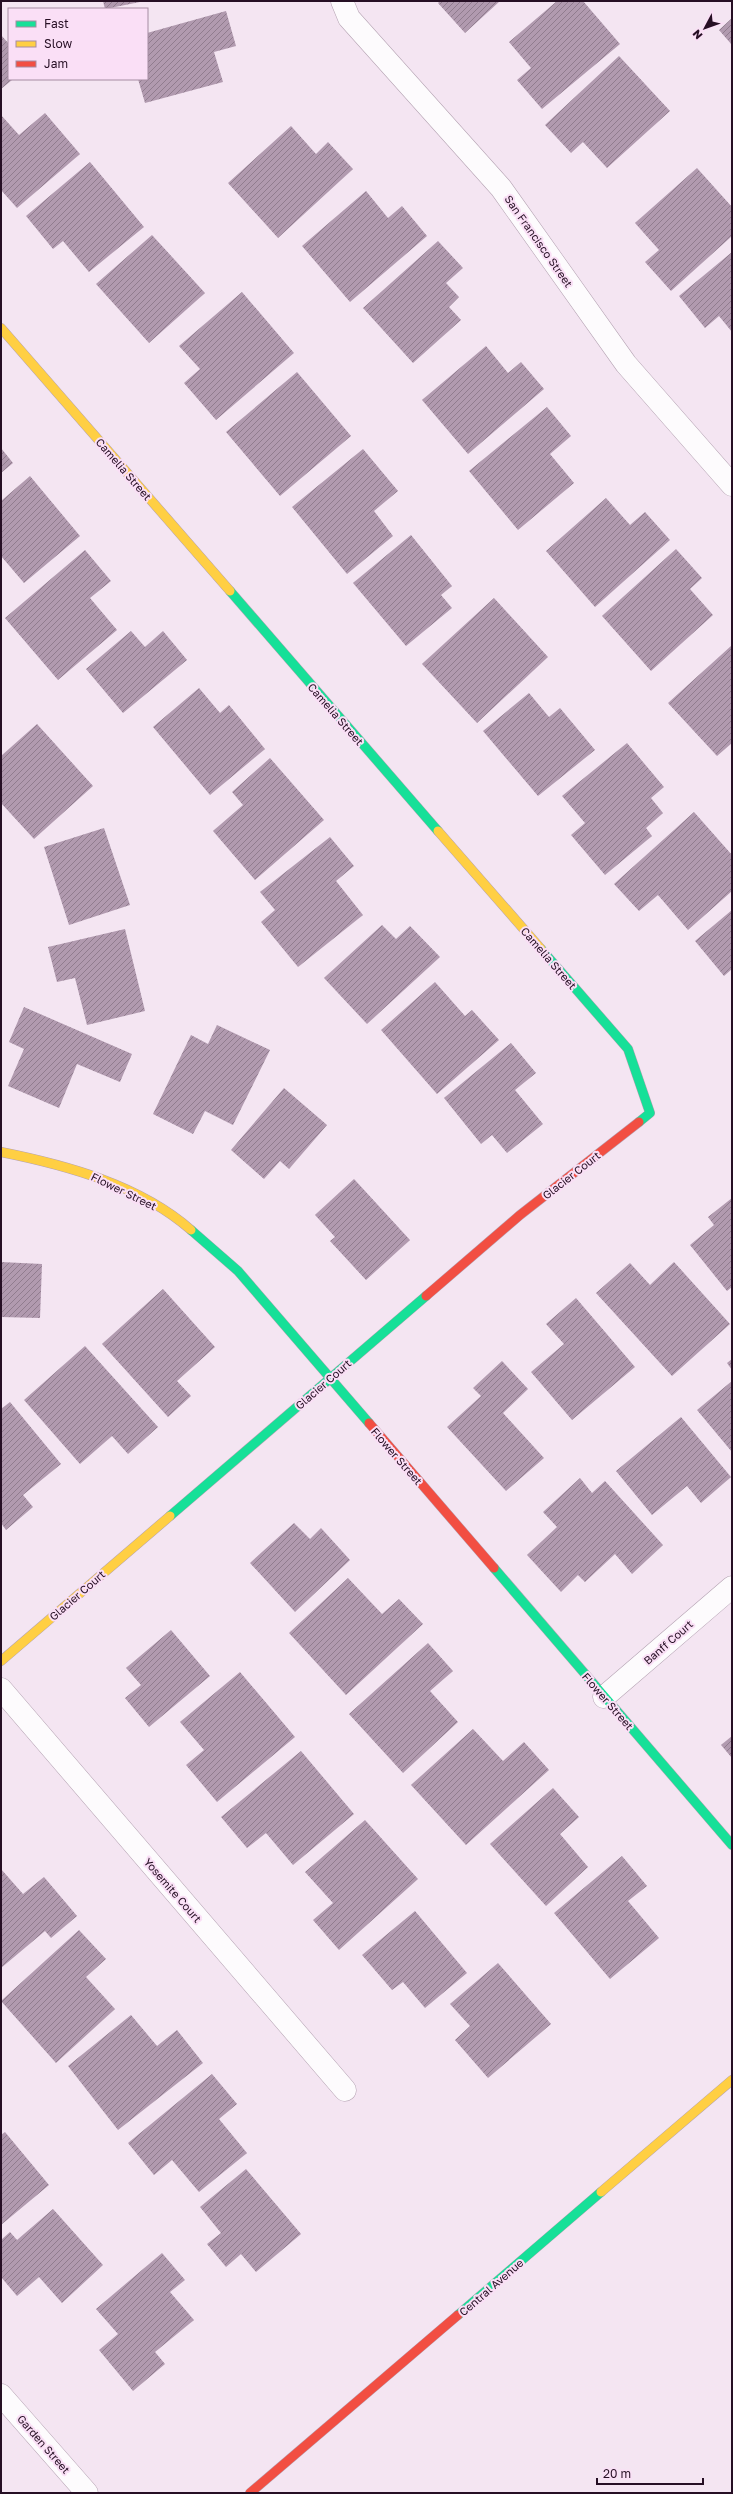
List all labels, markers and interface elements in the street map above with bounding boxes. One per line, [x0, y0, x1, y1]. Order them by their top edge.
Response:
legend [8, 8, 148, 80]
north arrow [685, 8, 725, 48]
text: Fast [44, 16, 69, 31]
text: N [689, 27, 705, 42]
text: Slow [44, 36, 72, 51]
text: Jam [44, 56, 68, 71]
street label: San Francisco Street [502, 193, 576, 289]
street label: Camelia Street [94, 435, 154, 503]
street label: Camelia Street [306, 680, 366, 748]
street label: Camelia Street [519, 924, 579, 992]
street label: Glacier Court [540, 1148, 602, 1202]
street label: Flower Street [89, 1170, 159, 1212]
street label: Glacier Court [293, 1356, 353, 1412]
street label: Flower Street [369, 1425, 425, 1487]
street label: Glacier Court [47, 1567, 107, 1623]
street label: Banff Court [641, 1617, 695, 1667]
street label: Flower Street [580, 1670, 636, 1732]
street label: Yosemite Court [142, 1855, 204, 1925]
street label: Central Avenue [456, 2256, 526, 2318]
street label: Garden Street [15, 2412, 73, 2476]
scale bar [597, 2460, 703, 2486]
text: 20 m [603, 2466, 631, 2481]

